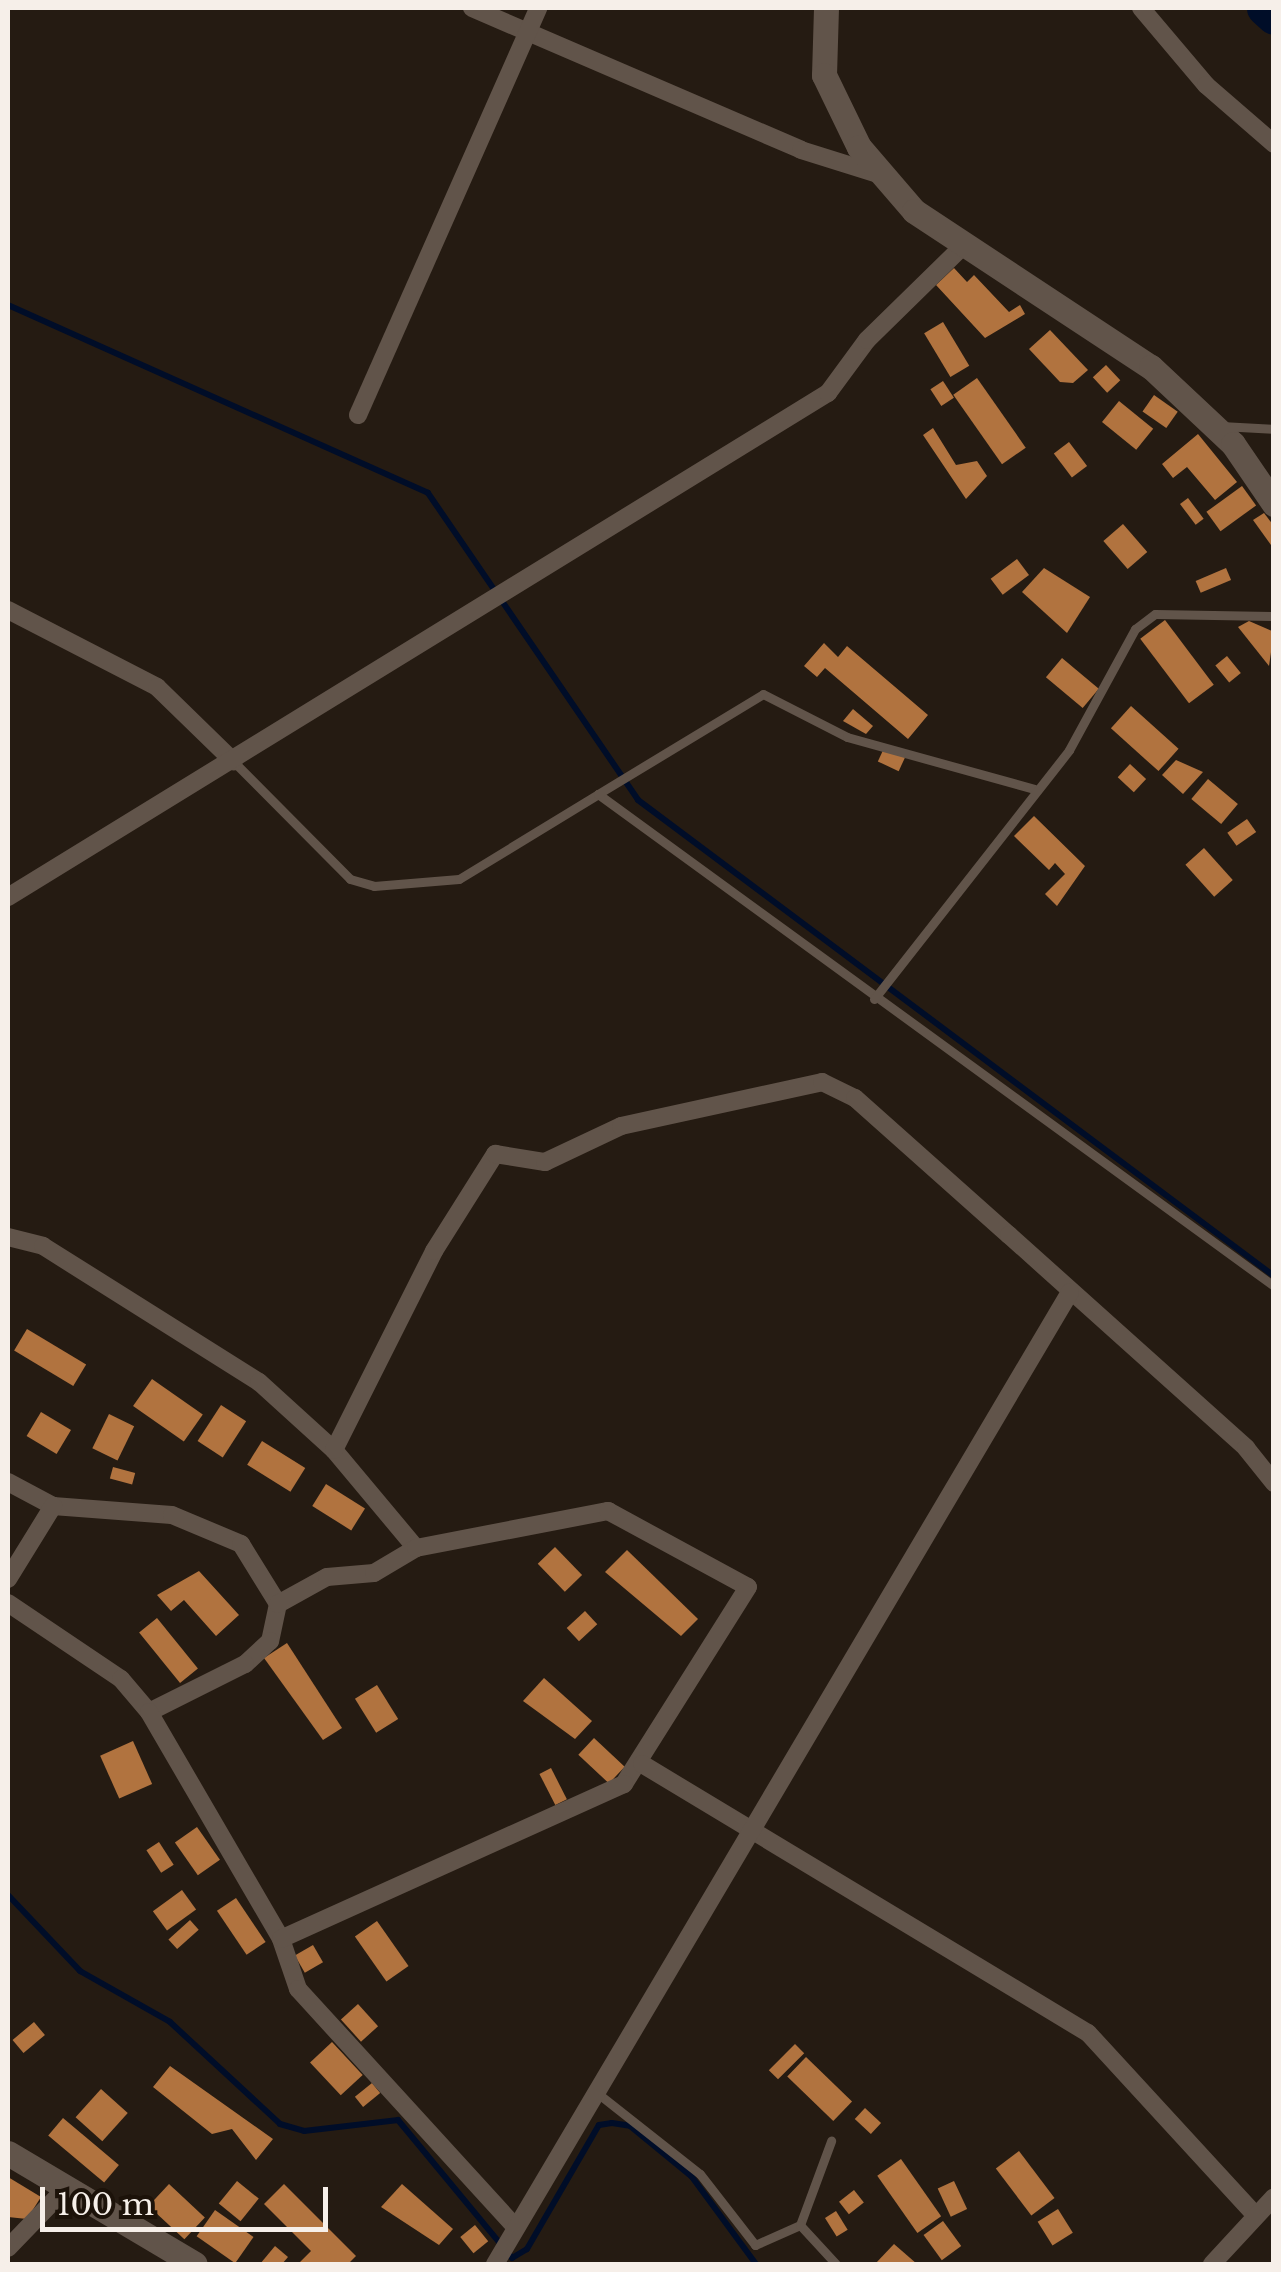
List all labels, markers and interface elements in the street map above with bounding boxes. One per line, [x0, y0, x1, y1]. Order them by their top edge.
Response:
scale bar [45, 2167, 332, 2229]
text: 100 m [57, 2186, 154, 2223]

